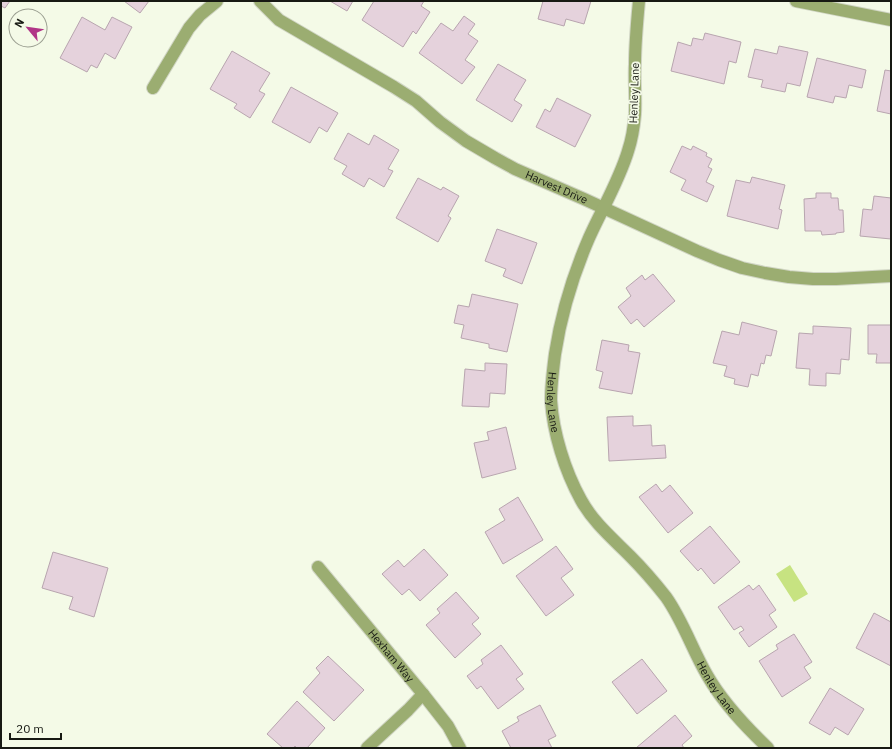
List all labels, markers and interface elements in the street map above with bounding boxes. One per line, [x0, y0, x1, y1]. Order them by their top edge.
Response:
north arrow [8, 8, 48, 48]
text: N [11, 16, 27, 30]
street label: Henley Lane [626, 62, 642, 124]
street label: Harvest Drive [523, 167, 590, 207]
street label: Henley Lane [544, 371, 563, 434]
street label: Hexham Way [365, 626, 418, 685]
street label: Henley Lane [694, 659, 739, 717]
scale bar [10, 715, 61, 741]
text: 20 m [16, 721, 44, 736]

